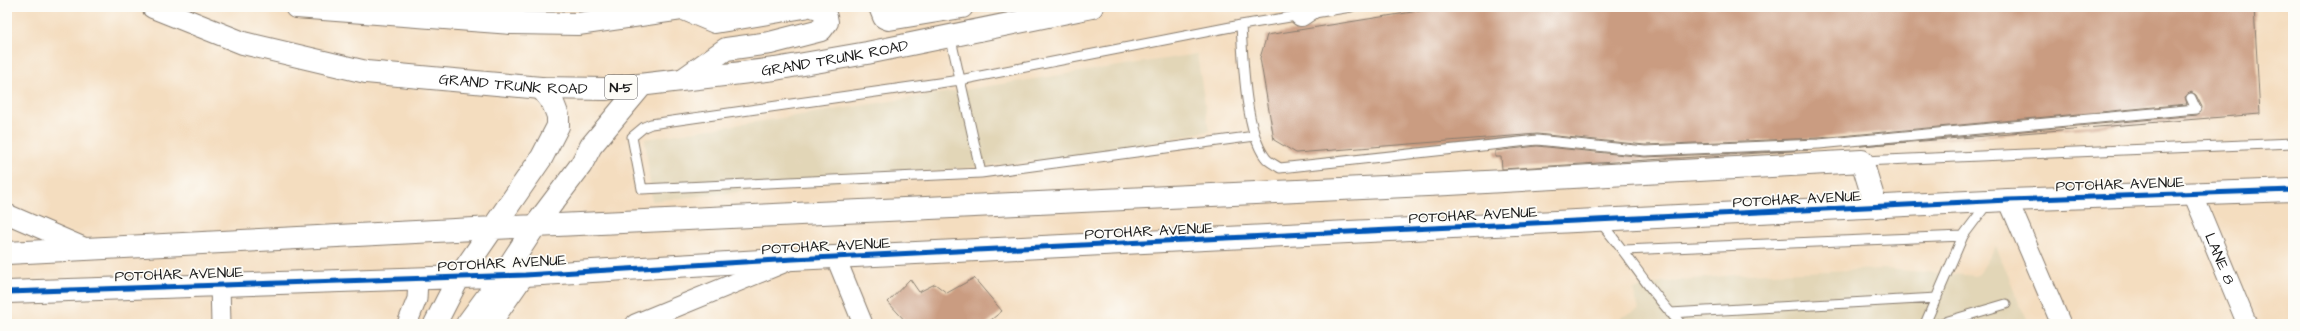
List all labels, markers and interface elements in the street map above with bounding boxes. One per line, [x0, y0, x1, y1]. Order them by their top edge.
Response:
street label: GRAND TRUNK ROAD [760, 35, 911, 82]
street label: GRAND TRUNK ROAD [438, 69, 588, 100]
road number: N-5 [605, 75, 637, 99]
street label: POTOHAR AVENUE [2055, 172, 2185, 197]
street label: POTOHAR AVENUE [1732, 186, 1862, 213]
street label: POTOHAR AVENUE [1408, 202, 1538, 229]
street label: POTOHAR AVENUE [1084, 218, 1214, 245]
street label: LANE 8 [2199, 230, 2240, 288]
street label: POTOHAR AVENUE [761, 233, 891, 260]
street label: POTOHAR AVENUE [437, 250, 567, 277]
street label: POTOHAR AVENUE [114, 262, 244, 287]

